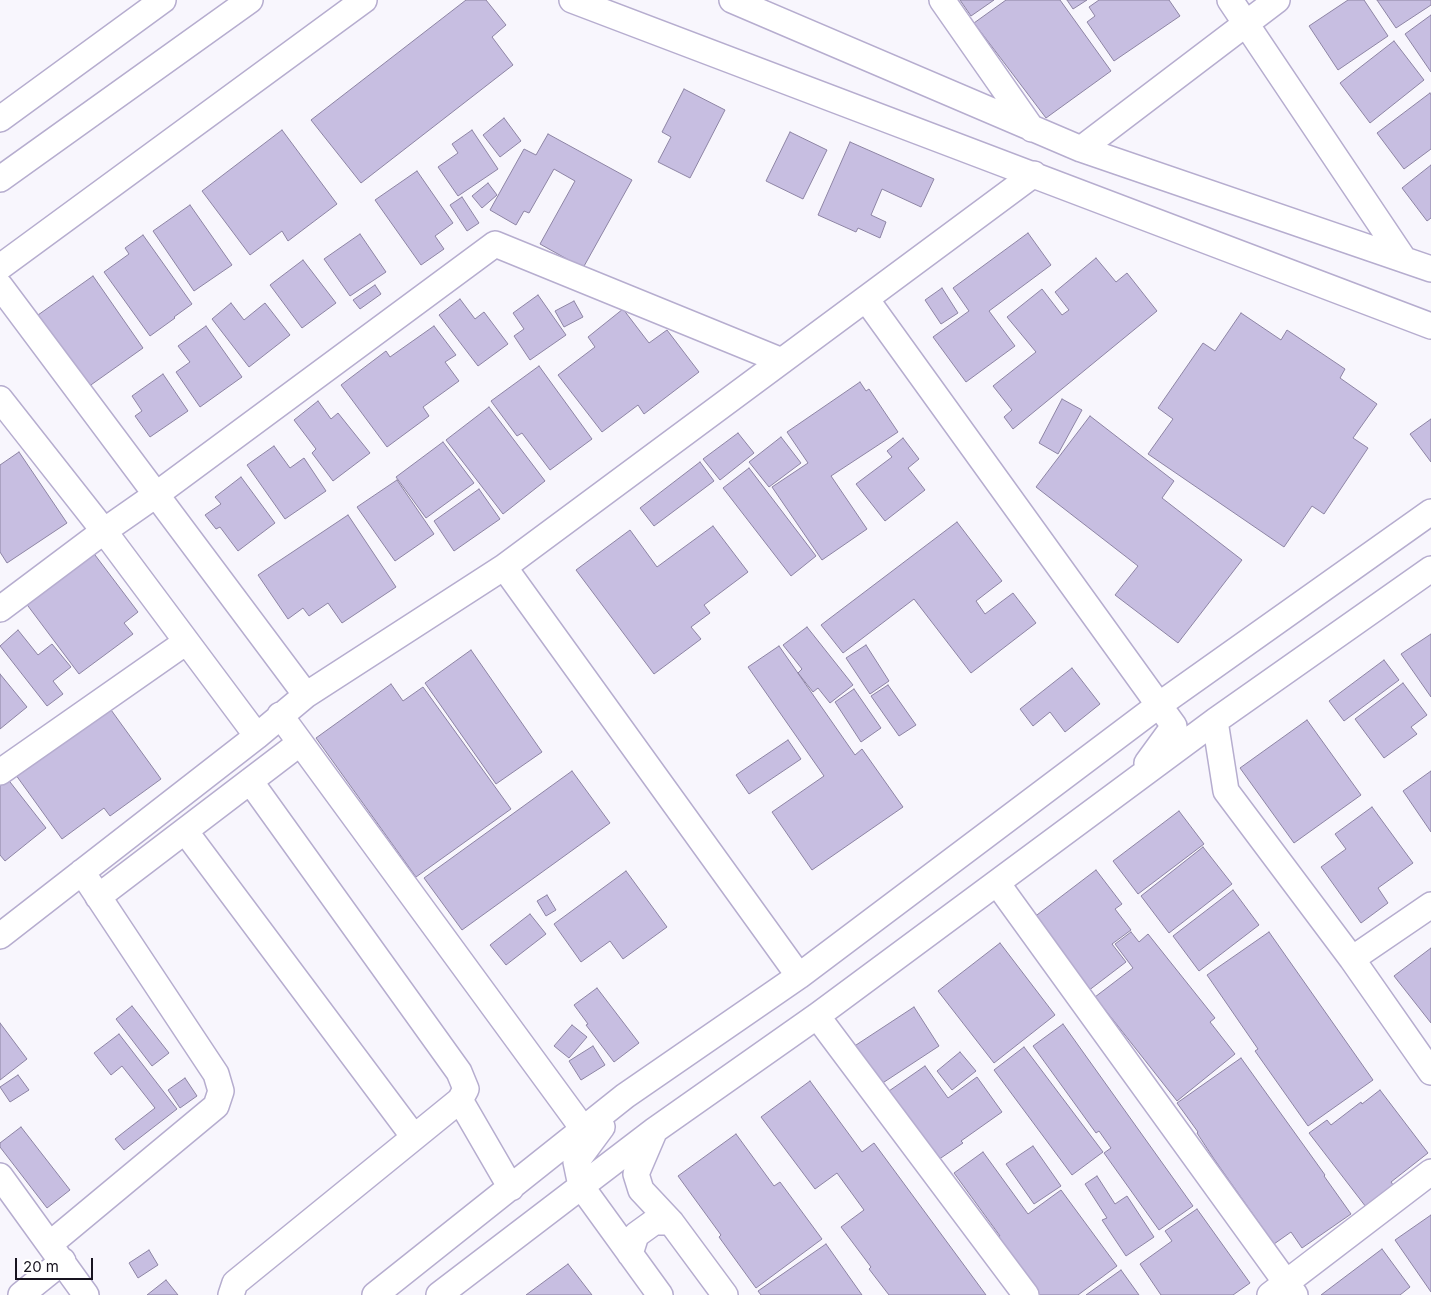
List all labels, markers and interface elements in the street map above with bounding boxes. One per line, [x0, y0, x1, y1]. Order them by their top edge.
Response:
scale bar [18, 1248, 95, 1280]
text: 20 m [23, 1257, 59, 1276]

